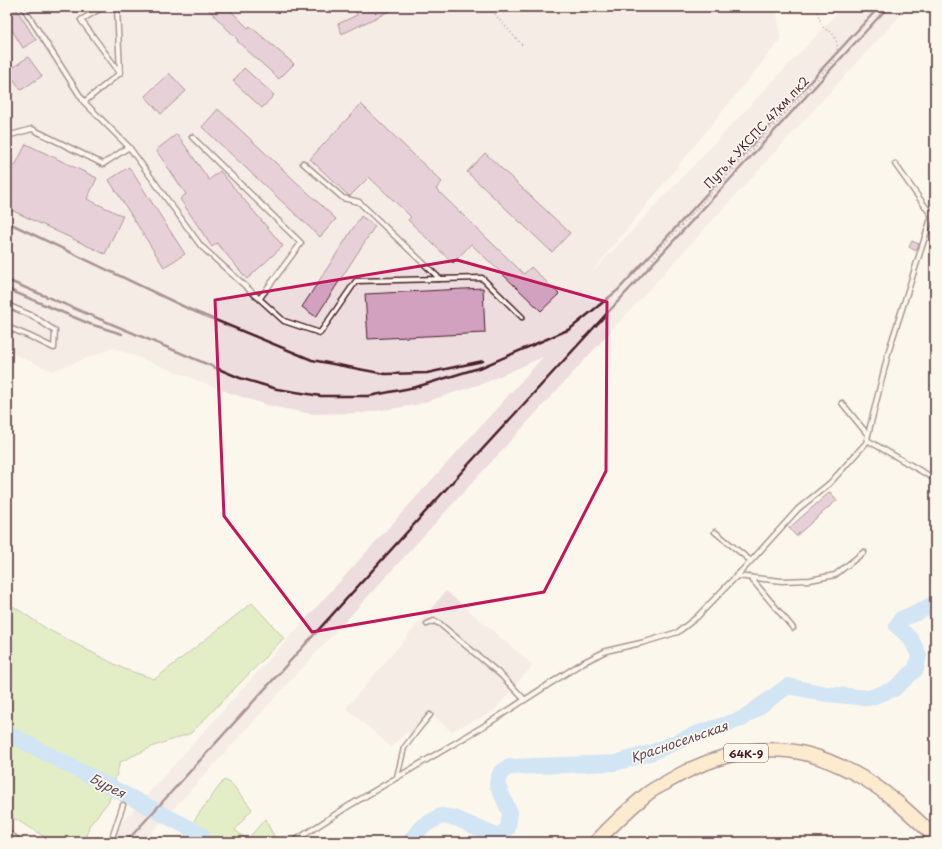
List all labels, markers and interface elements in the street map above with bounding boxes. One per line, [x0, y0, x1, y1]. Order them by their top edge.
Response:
street label: Путь к УКСПС 47км пк2 [699, 72, 813, 192]
water label: Красносельская [628, 715, 731, 767]
road number: 64К-9 [724, 744, 768, 762]
water label: Бурея [87, 768, 130, 802]

